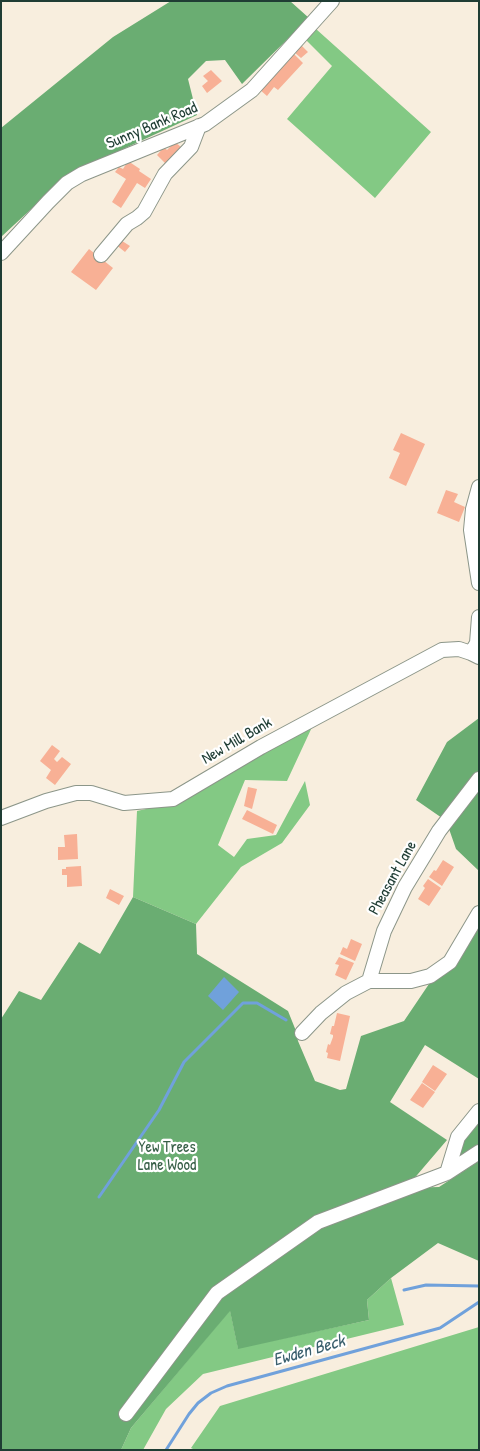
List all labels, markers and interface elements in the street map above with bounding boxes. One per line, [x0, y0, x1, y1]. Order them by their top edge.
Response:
street label: Sunny Bank Road [104, 98, 200, 154]
street label: New Mill Bank [198, 713, 276, 769]
street label: Pheasant Lane [365, 838, 421, 918]
park label: Yew Trees Lane Wood [138, 1138, 196, 1176]
water label: Ewden Beck [271, 1330, 347, 1372]

